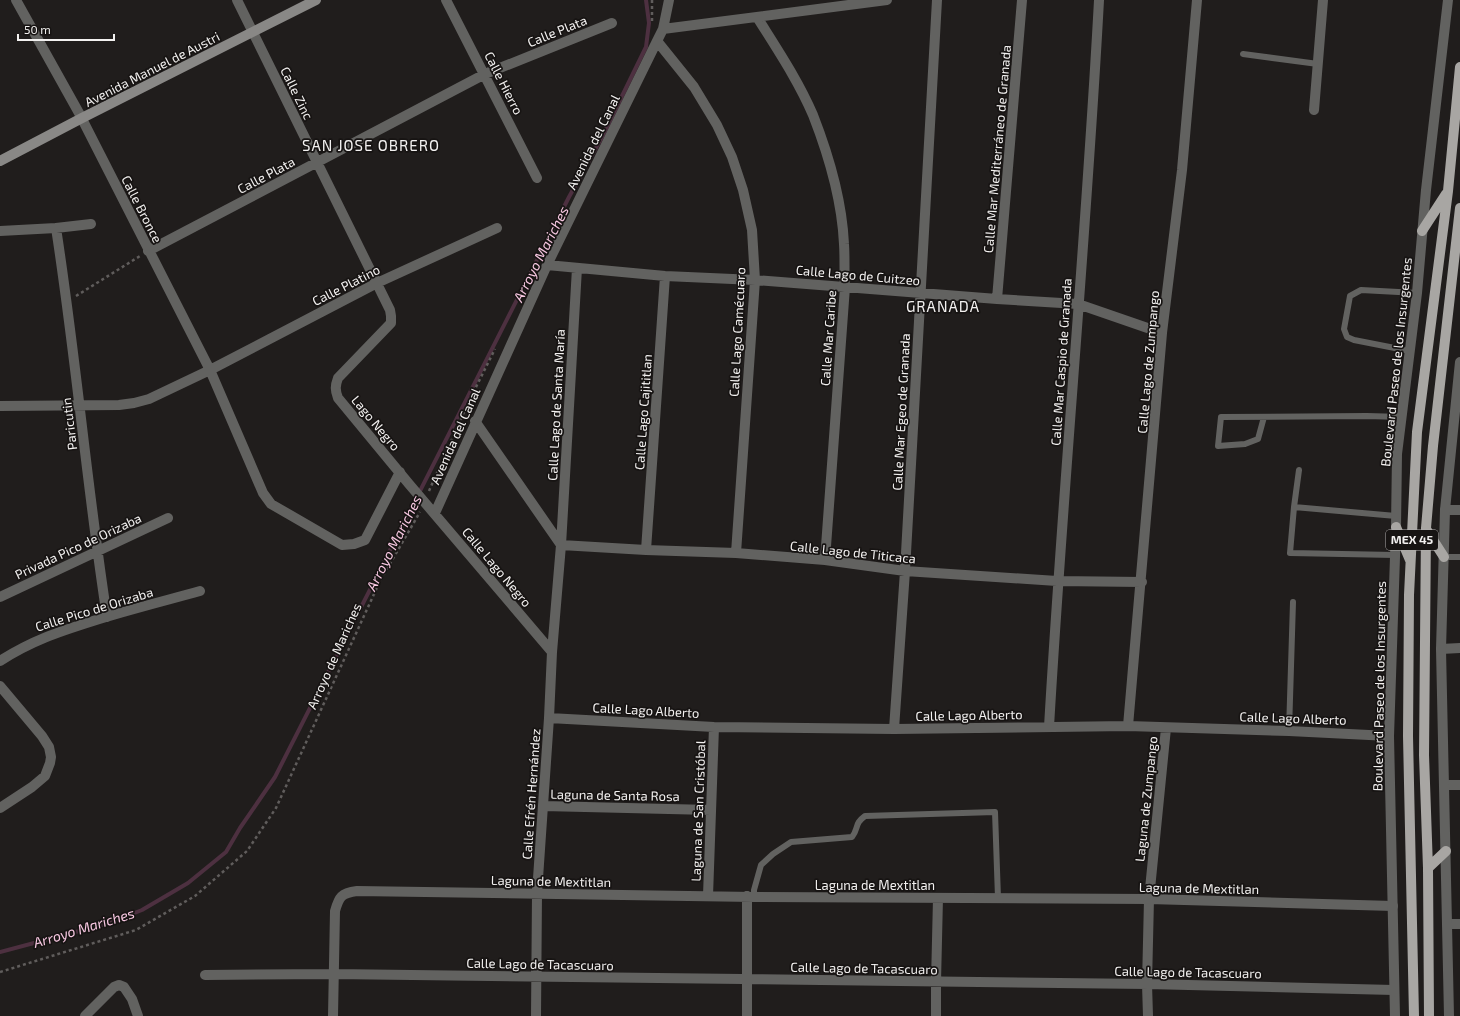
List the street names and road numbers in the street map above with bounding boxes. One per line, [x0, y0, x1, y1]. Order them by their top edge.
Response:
street label: Calle Plata [525, 12, 589, 50]
street label: Avenida Manuel de Austri [82, 28, 222, 110]
street label: Calle Mar Mediterráneo de Granada [980, 44, 1014, 254]
street label: Calle Hierro [481, 49, 527, 117]
street label: Calle Zinc [277, 64, 317, 122]
street label: Avenida del Canal [563, 92, 623, 192]
street label: Calle Plata [234, 153, 298, 197]
street label: Calle Bronce [118, 173, 166, 245]
street label: Boulevard Paseo de los Insurgentes [1377, 257, 1415, 467]
street label: Calle Platino [309, 261, 383, 309]
street label: Calle Lago de Cuitzeo [795, 262, 921, 288]
street label: Calle Lago Camécuaro [726, 267, 748, 397]
street label: Calle Mar Caspio de Granada [1047, 278, 1075, 446]
street label: Calle Mar Caribe [817, 290, 839, 386]
street label: Calle Lago de Zumpango [1134, 290, 1162, 434]
street label: Calle Lago de Santa María [544, 329, 568, 481]
street label: Calle Mar Egeo de Granada [889, 333, 913, 491]
street label: Calle Lago Cajititlan [631, 354, 655, 470]
street label: Avenida del Canal [427, 385, 483, 487]
street label: Lago Negro [348, 392, 404, 454]
street label: Paricutin [58, 397, 80, 451]
street label: Privada Pico de Orizaba [12, 510, 144, 582]
street label: Calle Lago Negro [459, 524, 535, 610]
road number: MEX 45 [1386, 530, 1438, 550]
street label: Calle Lago de Titicaca [789, 537, 917, 567]
street label: Boulevard Paseo de los Insurgentes [1369, 581, 1389, 791]
street label: Calle Pico de Orizaba [33, 583, 155, 635]
street label: Arroyo de Mariches [303, 600, 365, 712]
street label: Calle Lago Alberto [592, 699, 700, 721]
street label: Calle Lago Alberto [915, 706, 1023, 724]
street label: Calle Lago Alberto [1239, 708, 1347, 728]
street label: Calle Efrén Hernández [518, 728, 544, 860]
street label: Laguna de Zumpango [1131, 735, 1161, 863]
street label: Laguna de San Cristóbal [688, 740, 708, 882]
street label: Laguna de Santa Rosa [550, 786, 680, 804]
street label: Laguna de Mextitlan [491, 872, 611, 890]
street label: Laguna de Mextitlan [815, 877, 935, 893]
street label: Laguna de Mextitlan [1139, 879, 1259, 897]
street label: Calle Lago de Tacascuaro [466, 955, 614, 973]
street label: Calle Lago de Tacascuaro [790, 959, 938, 977]
street label: Calle Lago de Tacascuaro [1114, 963, 1262, 981]

